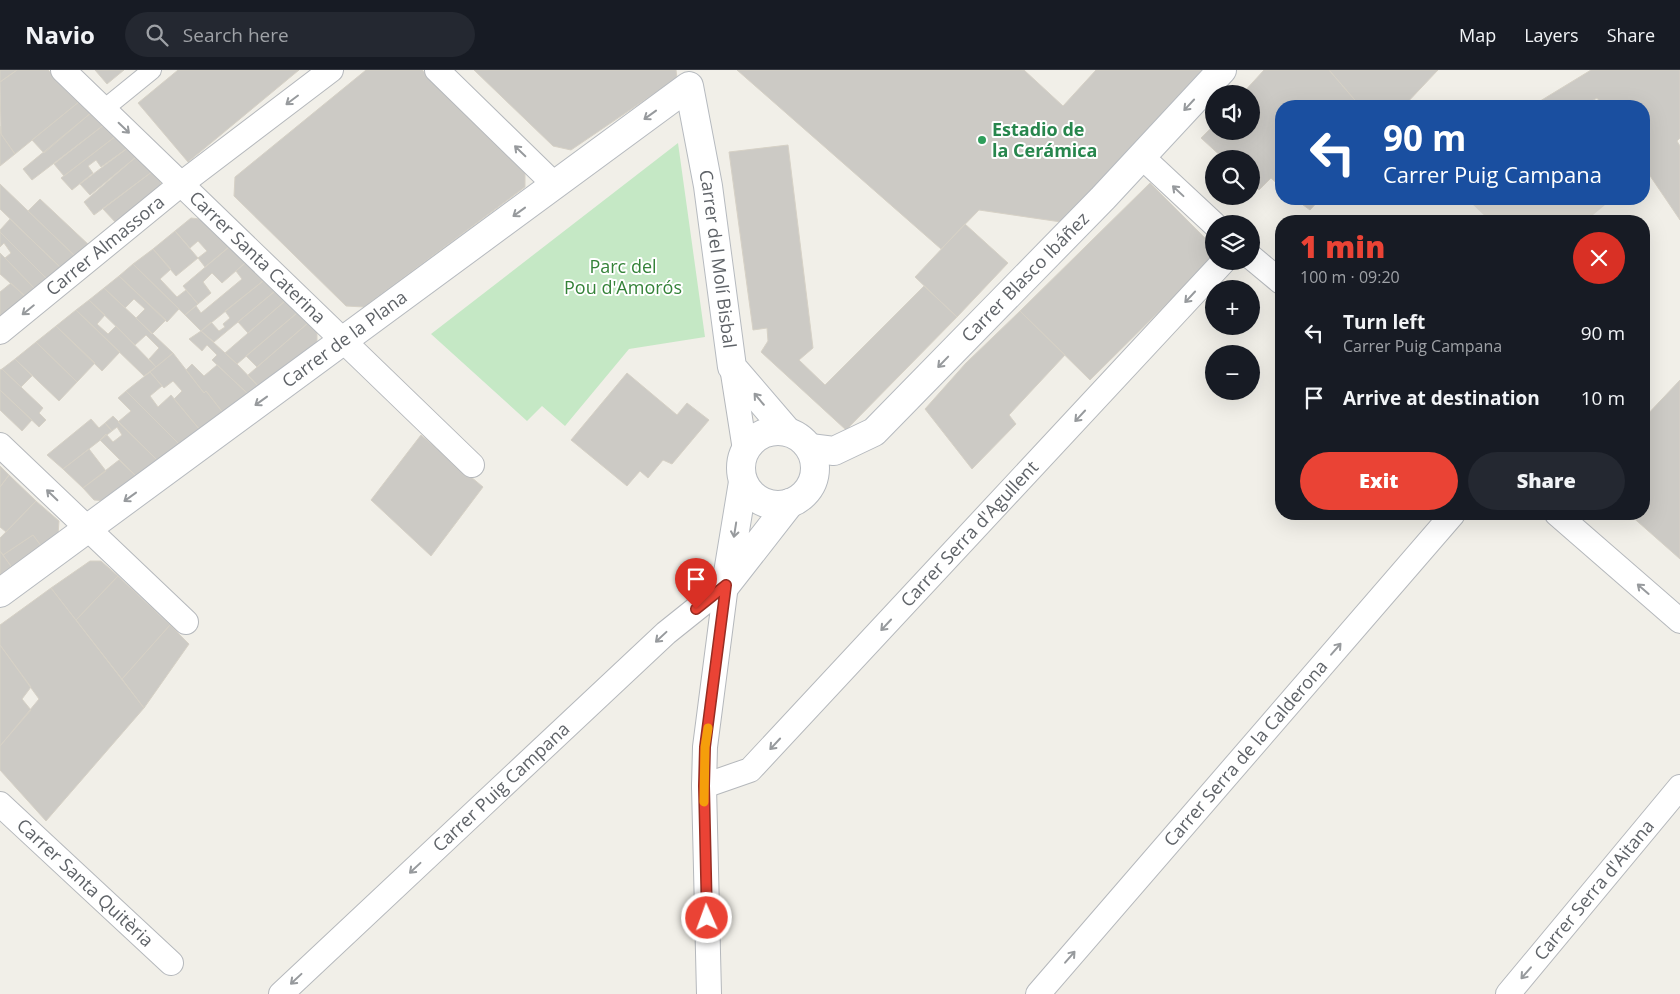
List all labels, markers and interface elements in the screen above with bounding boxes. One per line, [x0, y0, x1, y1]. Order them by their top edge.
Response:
search box [125, 12, 475, 57]
text: Navio [25, 18, 95, 51]
icon: search [143, 21, 171, 49]
text: Search here [183, 22, 289, 48]
text: Map [1459, 23, 1496, 47]
text: Layers [1524, 23, 1579, 47]
text: Share [1607, 23, 1655, 47]
map controls [1205, 85, 1260, 400]
button: sound [1205, 85, 1260, 140]
one-way arrow [286, 94, 299, 105]
one-way arrow [1183, 99, 1195, 112]
one-way arrow [643, 110, 657, 120]
text: 90 m [1383, 114, 1466, 161]
place label: Estadio de la Cerámica [992, 117, 1098, 162]
icon: left [1300, 120, 1365, 185]
one-way arrow [117, 122, 130, 134]
marker: Estadio de la Cerámica [976, 134, 988, 146]
one-way arrow [514, 145, 526, 157]
button: search [1205, 150, 1260, 205]
text: Carrer Puig Campana [1383, 159, 1602, 189]
street label: Carrer del Molí Bisbal [694, 168, 742, 350]
street label: Carrer Santa Caterina [184, 185, 331, 328]
one-way arrow [1172, 185, 1184, 197]
street label: Carrer Almassora [40, 190, 169, 301]
one-way arrow [513, 206, 526, 217]
street label: Carrer Blasco Ibáñez [956, 206, 1094, 347]
button: layers [1205, 215, 1260, 270]
text: 1 min [1300, 226, 1385, 267]
button: close [1573, 232, 1625, 284]
park label: Parc del Pou d'Amorós [564, 254, 682, 299]
text: 100 m · 09:20 [1300, 266, 1400, 288]
button: + [1205, 280, 1260, 335]
street label: Carrer de la Plana [277, 284, 412, 393]
one-way arrow [1184, 291, 1196, 303]
one-way arrow [22, 304, 35, 315]
text: Turn left [1343, 309, 1425, 335]
icon: left [1300, 319, 1328, 347]
text: 90 m [1581, 320, 1625, 346]
text: Carrer Puig Campana [1343, 335, 1502, 357]
button: − [1205, 345, 1260, 400]
one-way arrow [937, 355, 949, 368]
icon: arrive [1300, 384, 1328, 412]
text: Arrive at destination [1343, 385, 1540, 411]
text: 10 m [1581, 385, 1625, 411]
one-way arrow [754, 393, 765, 406]
one-way arrow [254, 396, 268, 406]
one-way arrow [1074, 410, 1086, 422]
button: Exit [1300, 452, 1458, 510]
button: Share [1468, 452, 1625, 510]
street label: Carrer Serra d'Agullent [895, 455, 1043, 612]
one-way arrow [46, 489, 58, 501]
one-way arrow [123, 492, 137, 502]
one-way arrow [730, 522, 740, 538]
pin [675, 558, 717, 609]
icon: arrive [682, 565, 710, 593]
one-way arrow [1637, 583, 1650, 594]
one-way arrow [880, 618, 892, 631]
one-way arrow [655, 631, 668, 643]
one-way arrow [1331, 642, 1342, 655]
street label: Carrer Serra de la Calderona [1158, 655, 1332, 851]
street label: Carrer Puig Campana [427, 717, 574, 857]
one-way arrow [769, 737, 781, 750]
street label: Carrer Santa Quitèria [12, 813, 159, 952]
street label: Carrer Serra d'Aitana [1528, 814, 1659, 965]
one-way arrow [409, 862, 421, 874]
position arrow [680, 891, 732, 943]
one-way arrow [1064, 951, 1075, 964]
one-way arrow [1520, 967, 1532, 980]
one-way arrow [290, 973, 303, 985]

